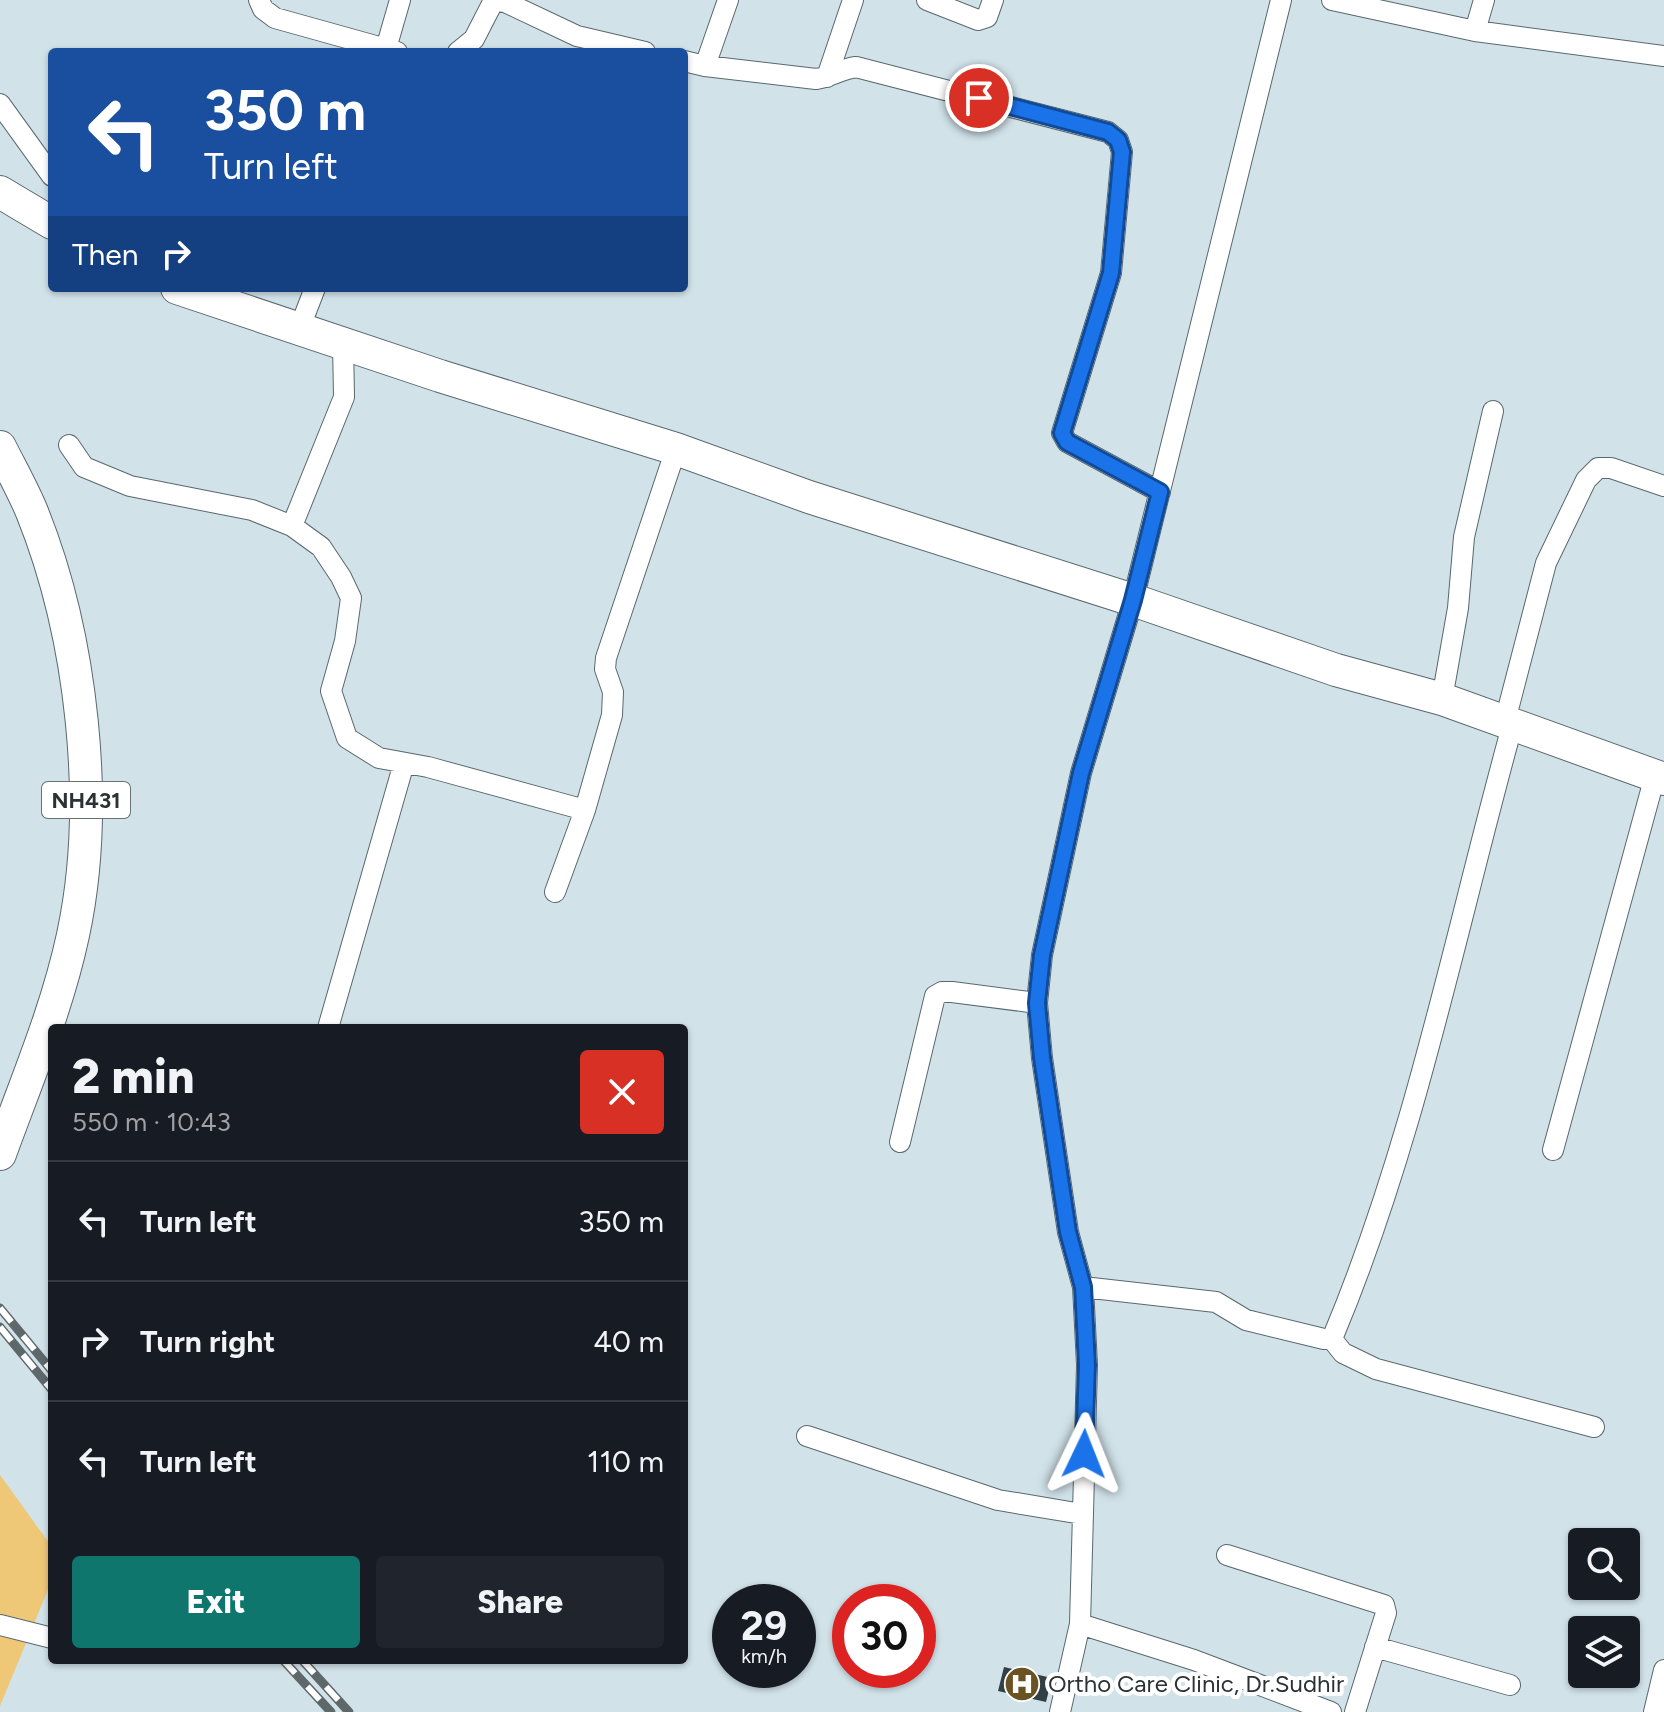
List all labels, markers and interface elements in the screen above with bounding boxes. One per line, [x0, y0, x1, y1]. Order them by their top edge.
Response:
pin [945, 64, 1013, 132]
icon: arrive [957, 76, 1001, 120]
text: 350 m [204, 77, 366, 144]
icon: left [72, 80, 176, 184]
text: Turn left [204, 145, 338, 188]
icon: right [154, 232, 198, 276]
text: Then [72, 236, 138, 273]
road number: NH431 [42, 782, 130, 818]
text: 2 min [72, 1047, 195, 1105]
button: close [580, 1050, 664, 1134]
text: 550 m · 10:43 [72, 1106, 231, 1138]
icon: left [72, 1199, 116, 1243]
text: Turn left [140, 1203, 257, 1240]
text: 350 m [578, 1203, 664, 1240]
icon: right [72, 1319, 116, 1363]
text: Turn right [140, 1323, 275, 1360]
text: 40 m [593, 1323, 664, 1360]
position arrow [1042, 1412, 1126, 1496]
icon: left [72, 1439, 116, 1483]
text: Turn left [140, 1443, 257, 1480]
text: 110 m [587, 1443, 664, 1480]
map controls [1568, 1528, 1640, 1688]
button: search [1568, 1528, 1640, 1600]
button: Exit [72, 1556, 360, 1648]
button: Share [376, 1556, 664, 1648]
speed limit sign: 30 [832, 1584, 936, 1688]
text: 29 [741, 1602, 787, 1650]
button: layers [1568, 1616, 1640, 1688]
text: km/h [741, 1644, 787, 1668]
hospital icon: Ortho Care Clinic, Dr.Sudhir [1003, 1665, 1041, 1703]
place label: Ortho Care Clinic, Dr.Sudhir [1048, 1669, 1344, 1698]

